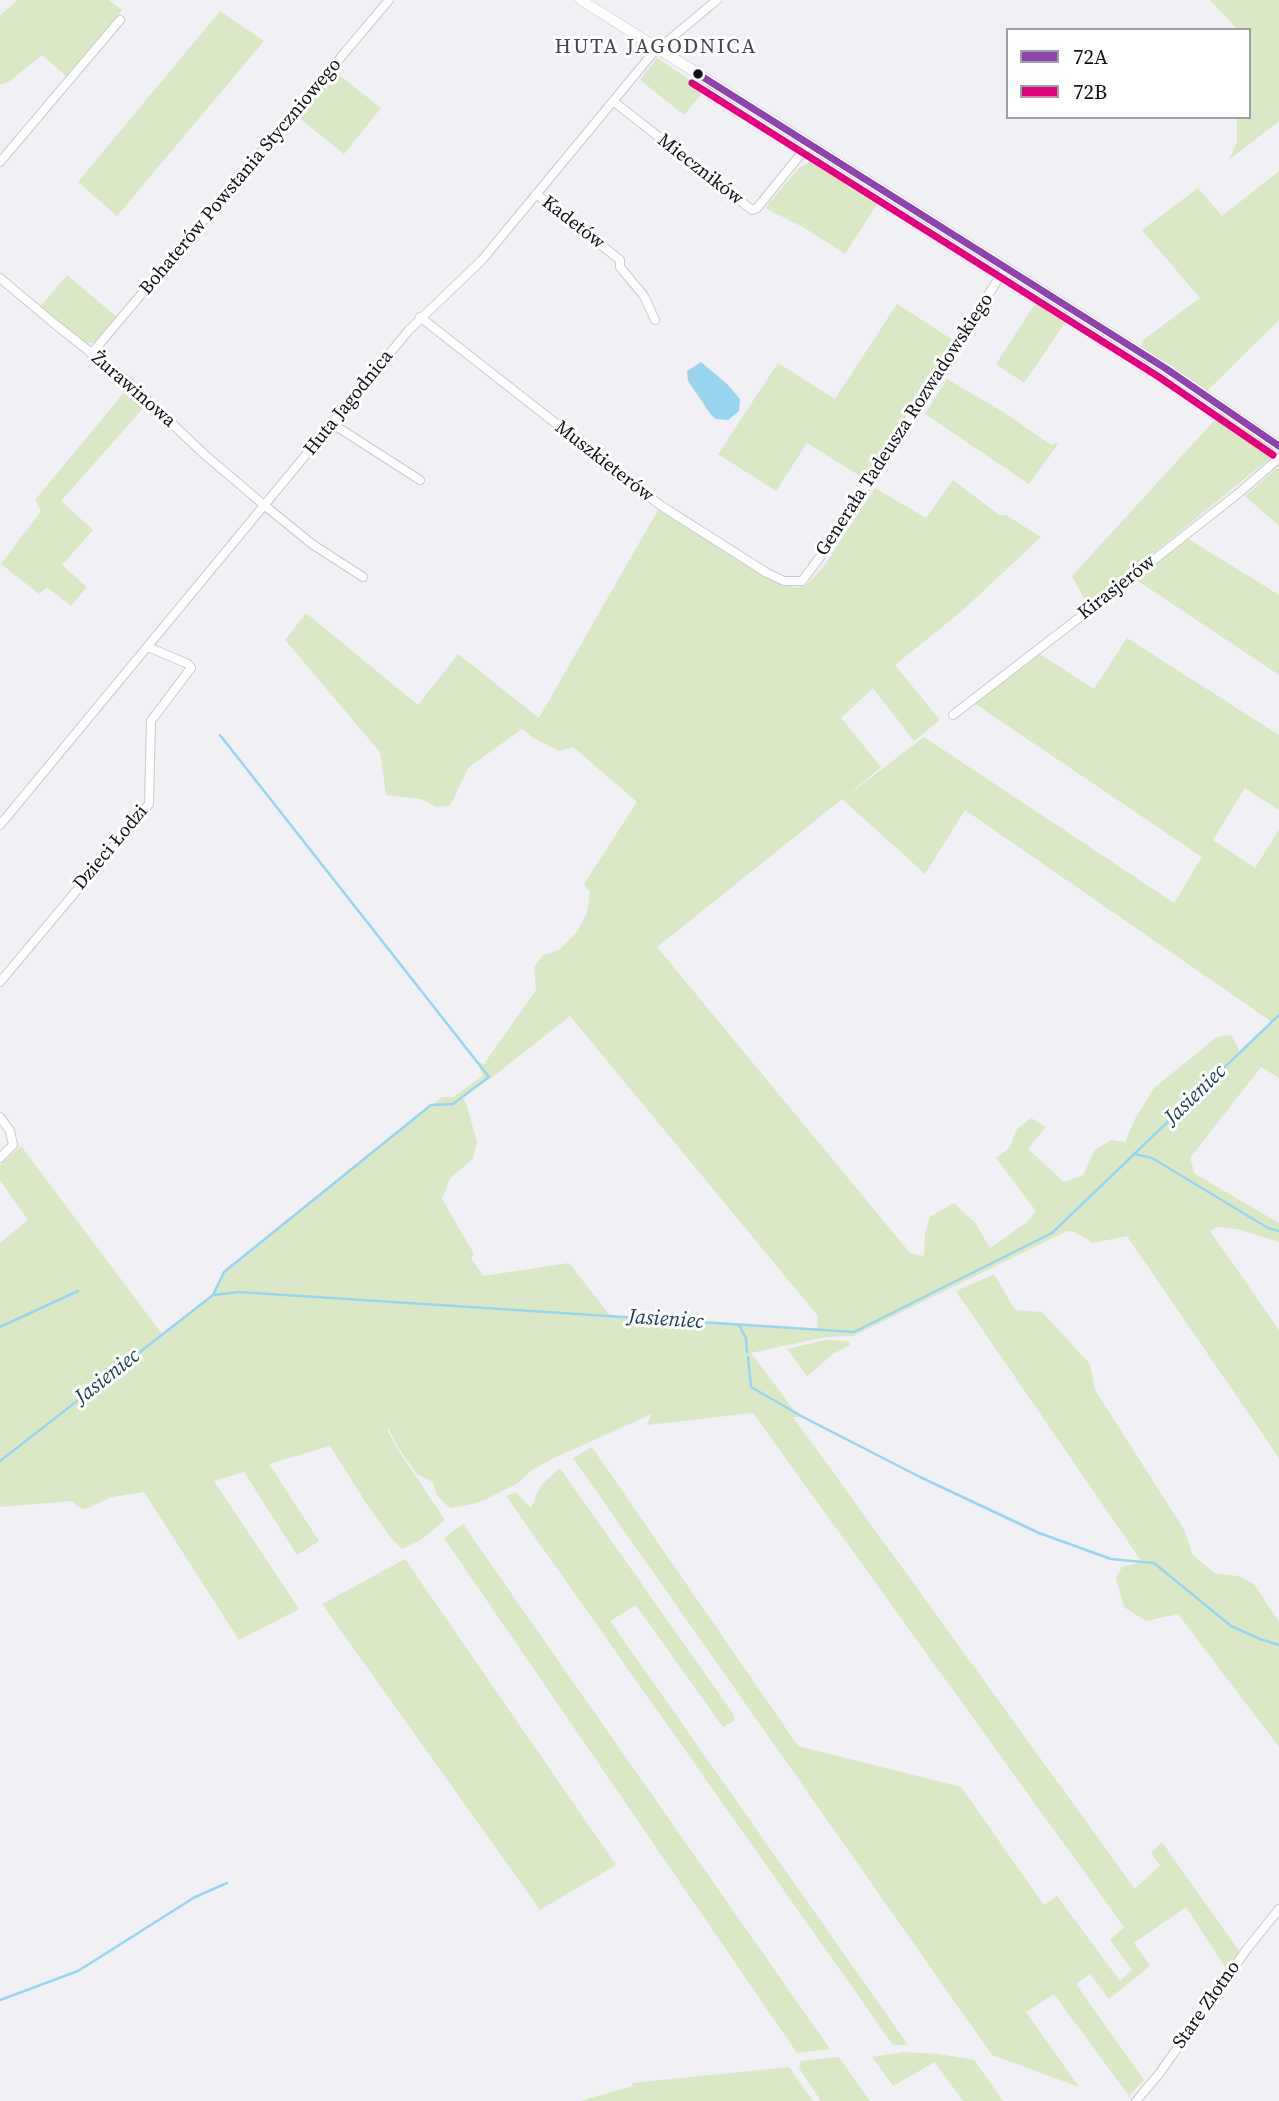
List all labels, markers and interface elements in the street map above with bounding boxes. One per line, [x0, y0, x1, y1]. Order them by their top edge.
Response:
legend [1006, 28, 1251, 119]
district label: HUTA JAGODNICA [556, 35, 756, 61]
text: 72A [1073, 42, 1108, 71]
street label: Bohaterów Powstania Styczniowego [135, 54, 347, 300]
unlabelled marker [691, 67, 705, 81]
text: 72B [1073, 77, 1107, 106]
street label: Mieczników [653, 129, 747, 211]
street label: Kadetów [537, 191, 609, 255]
street label: Generała Tadeusza Rozwadowskiego [811, 289, 999, 561]
street label: Huta Jagodnica [300, 346, 398, 460]
street label: Żurawinowa [86, 347, 180, 433]
street label: Muszkieterów [550, 416, 658, 508]
street label: Kirasjerów [1074, 551, 1160, 625]
street label: Dzieci Łodzi [69, 801, 153, 895]
water label: Jasieniec [1160, 1060, 1232, 1130]
water label: Jasieniec [628, 1305, 704, 1335]
water label: Jasieniec [71, 1344, 145, 1410]
street label: Stare Złotno [1168, 1957, 1246, 2053]

